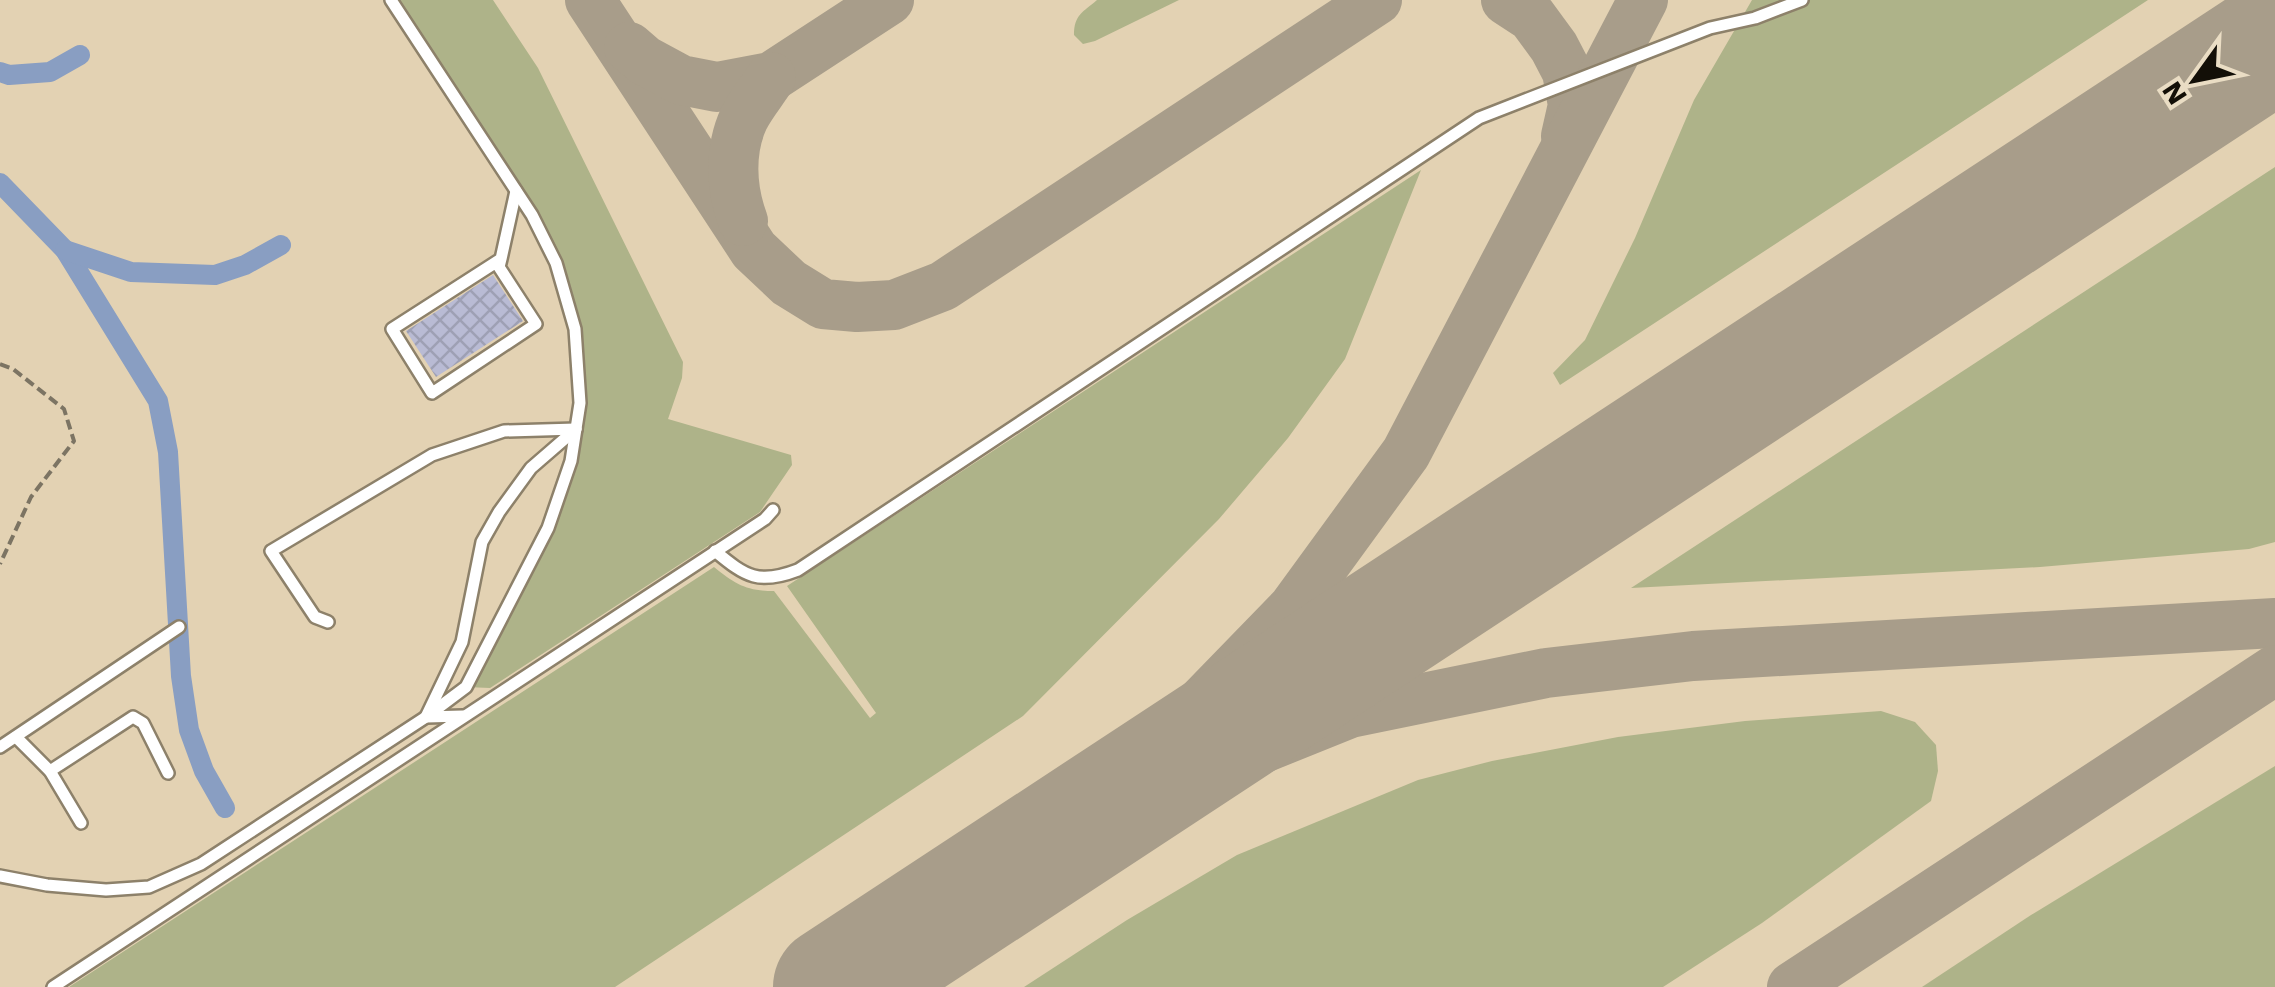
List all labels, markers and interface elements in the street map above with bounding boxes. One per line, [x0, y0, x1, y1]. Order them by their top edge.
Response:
north arrow [2145, 30, 2245, 130]
text: N [2155, 76, 2194, 111]

